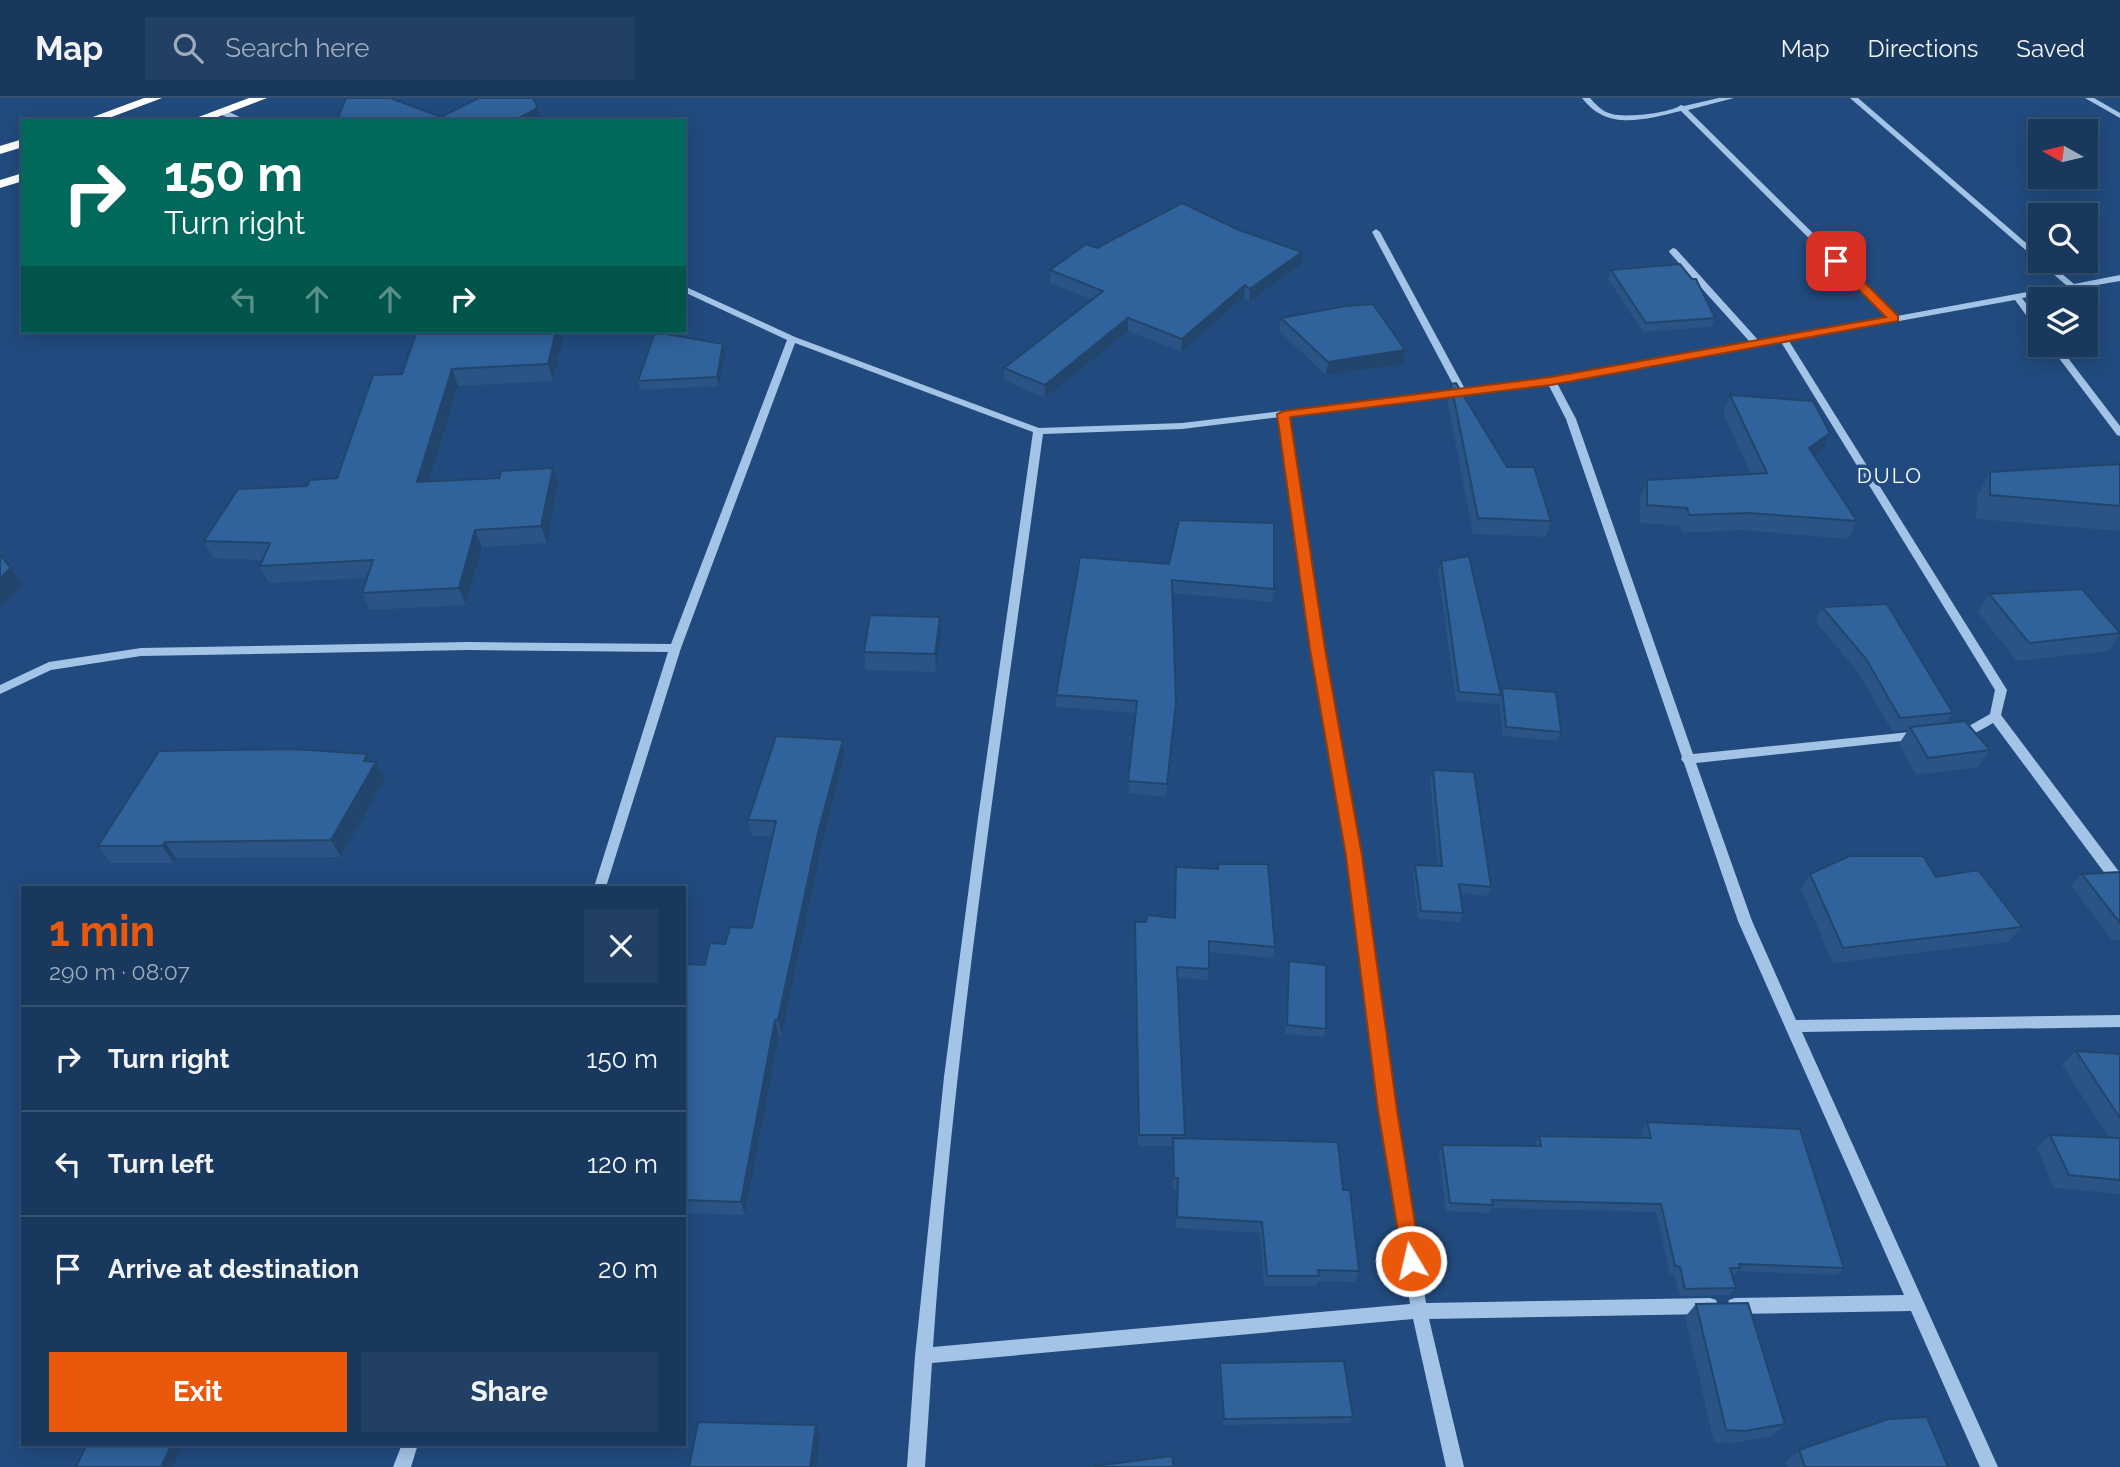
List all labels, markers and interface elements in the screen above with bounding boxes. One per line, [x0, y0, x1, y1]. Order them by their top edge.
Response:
search box [145, 17, 635, 80]
text: Map [35, 29, 103, 68]
icon: search [169, 29, 207, 67]
text: Search here [225, 33, 370, 63]
text: Map [1781, 34, 1830, 63]
text: Directions [1868, 34, 1978, 63]
text: Saved [2016, 34, 2085, 63]
north arrow [2028, 119, 2098, 189]
map controls [2028, 119, 2098, 357]
text: 150 m [164, 145, 303, 202]
icon: right [49, 147, 140, 238]
button: search [2028, 203, 2098, 273]
text: Turn right [164, 204, 305, 241]
pin [1806, 231, 1866, 291]
icon: arrive [1817, 242, 1855, 280]
icon: left [225, 280, 263, 318]
icon: ahead [298, 280, 336, 318]
icon: ahead [371, 280, 409, 318]
icon: right [444, 280, 482, 318]
button: layers [2028, 287, 2098, 357]
district label: DULO [1857, 463, 1923, 488]
text: 1 min [49, 907, 155, 956]
button: close [584, 909, 658, 983]
text: 290 m · 08:07 [49, 958, 190, 985]
icon: right [49, 1040, 87, 1078]
text: Turn right [108, 1044, 229, 1074]
text: 150 m [586, 1044, 658, 1074]
icon: left [49, 1145, 87, 1183]
text: Turn left [108, 1149, 214, 1179]
text: 120 m [587, 1149, 658, 1179]
position arrow [1374, 1224, 1448, 1298]
icon: arrive [49, 1250, 87, 1288]
text: Arrive at destination [108, 1254, 359, 1284]
text: 20 m [598, 1254, 658, 1284]
button: Exit [49, 1352, 347, 1432]
button: Share [361, 1352, 658, 1432]

